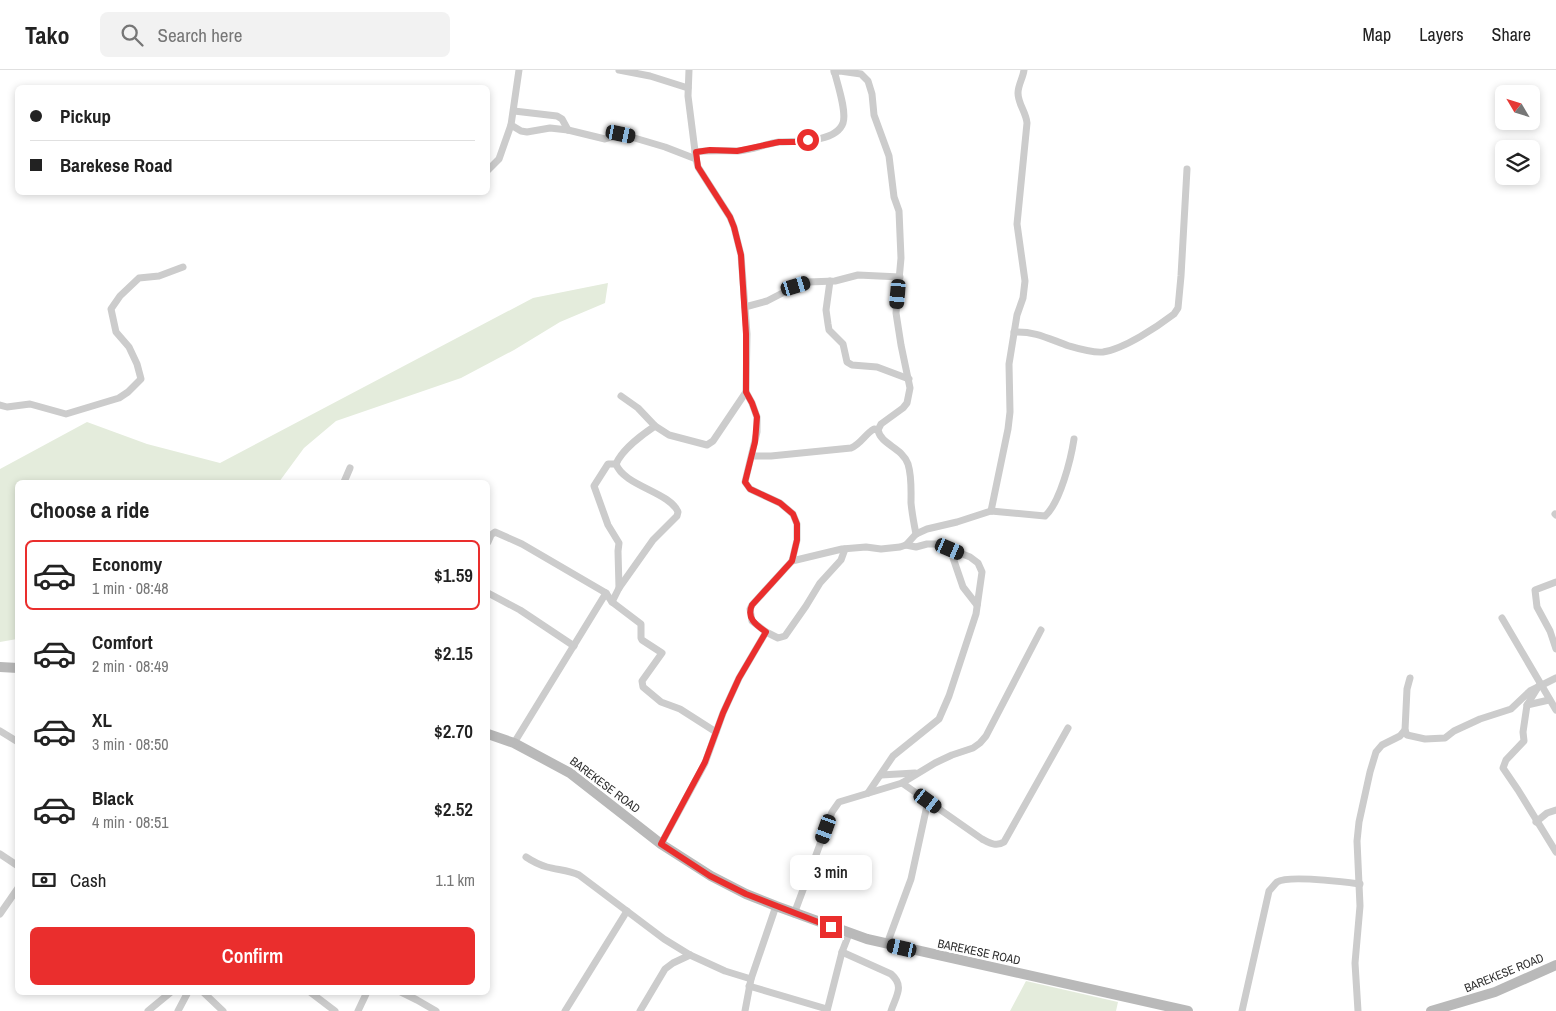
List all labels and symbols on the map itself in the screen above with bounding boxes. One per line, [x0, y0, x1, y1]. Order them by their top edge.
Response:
north arrow [1495, 85, 1540, 130]
car [604, 124, 637, 144]
route start [797, 129, 819, 151]
car [779, 274, 812, 298]
car [889, 278, 906, 310]
car [933, 536, 966, 562]
street label: BAREKESE ROAD [567, 753, 643, 817]
car [911, 786, 944, 816]
car [813, 812, 838, 846]
callout: 3 min [790, 854, 872, 890]
route end [820, 916, 842, 938]
street label: BAREKESE ROAD [936, 935, 1022, 969]
car [885, 937, 918, 959]
street label: BAREKESE ROAD [1462, 950, 1546, 996]

